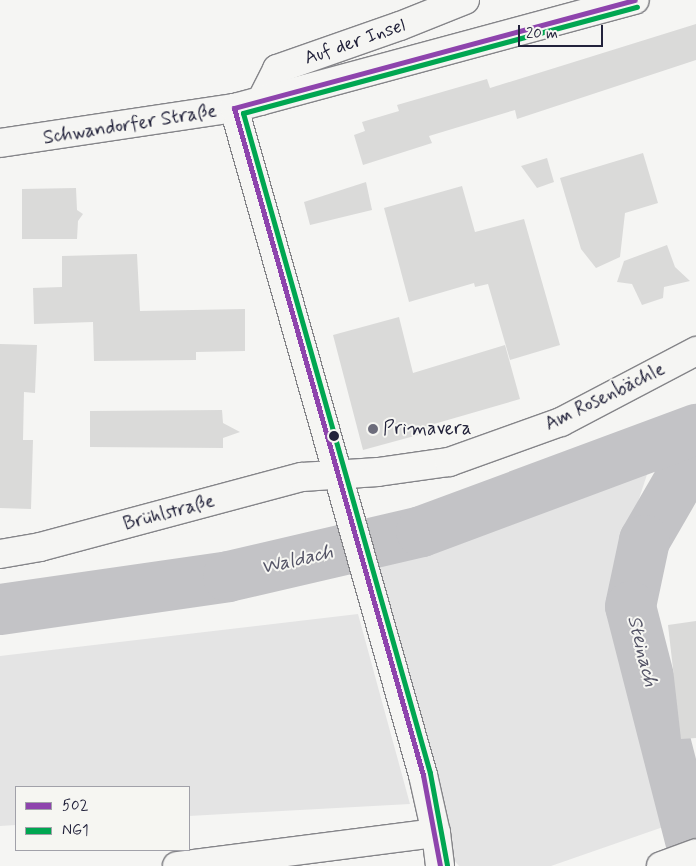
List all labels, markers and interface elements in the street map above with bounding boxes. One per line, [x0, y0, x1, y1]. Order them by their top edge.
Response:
street label: Auf der Insel [302, 14, 408, 70]
scale bar [521, 15, 606, 47]
text: 20 m [526, 24, 558, 44]
street label: Schwandorfer Straße [42, 100, 218, 150]
street label: Am Rosenbächle [539, 357, 671, 437]
place label: Primavera [383, 418, 471, 440]
marker: Primavera [367, 423, 379, 435]
unlabelled marker [329, 431, 339, 441]
street label: Brühlstraße [121, 490, 217, 536]
water label: Waldach [259, 540, 335, 580]
water label: Steinach [622, 613, 662, 689]
legend [15, 786, 190, 851]
text: 502 [62, 796, 89, 816]
text: NG1 [62, 821, 89, 841]

